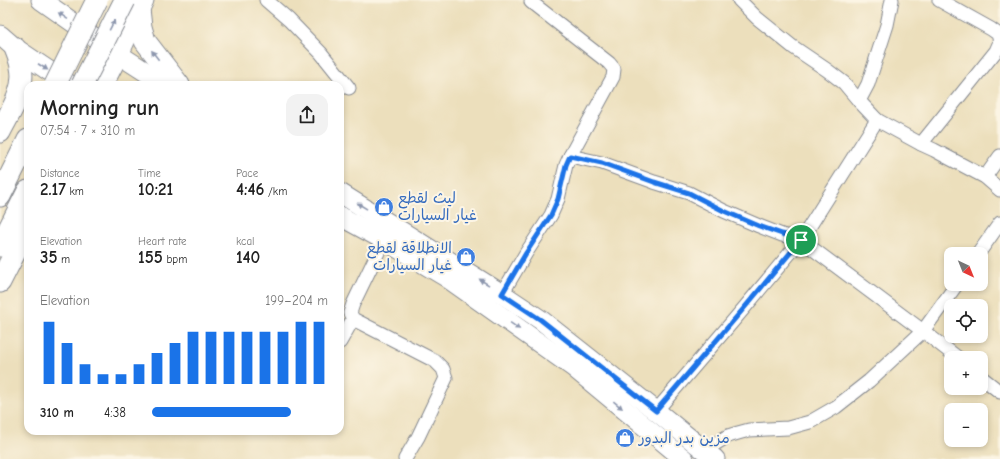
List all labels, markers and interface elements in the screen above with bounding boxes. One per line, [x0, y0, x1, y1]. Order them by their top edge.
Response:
one-way arrow [58, 12, 68, 20]
one-way arrow [109, 19, 115, 31]
one-way arrow [150, 49, 159, 60]
one-way arrow [37, 63, 48, 70]
button: share [286, 94, 328, 136]
text: Morning run [40, 95, 159, 121]
text: 07:54 · 7 × 310 m [40, 123, 135, 138]
text: Distance [40, 167, 79, 180]
text: Time [138, 167, 161, 180]
text: Pace [236, 167, 258, 180]
text: 2.17 [40, 180, 66, 199]
text: 10:21 [138, 180, 173, 199]
text: 4:46 [236, 180, 264, 199]
text: km [66, 185, 84, 198]
text: /km [264, 185, 287, 198]
place label: ليث لقطع غيار السيارات [398, 189, 477, 224]
shop icon: ليث لقطع غيار السيارات [373, 196, 395, 218]
one-way arrow [356, 203, 368, 210]
pin [784, 223, 818, 257]
icon: arrive [790, 229, 812, 251]
text: Elevation [40, 235, 82, 248]
text: Heart rate [138, 235, 187, 248]
text: kcal [236, 235, 254, 248]
place label: الانطلاقة لقطع غيار السيارات [367, 239, 452, 274]
shop icon: الانطلاقة لقطع غيار السيارات [455, 246, 477, 268]
north arrow [944, 247, 988, 291]
map controls [944, 247, 988, 447]
text: 35 [40, 248, 57, 267]
text: 155 [138, 248, 163, 267]
text: 140 [236, 248, 260, 267]
text: m [57, 253, 70, 266]
text: bpm [163, 253, 187, 266]
one-way arrow [478, 279, 490, 286]
text: Elevation [40, 293, 90, 308]
text: 199–204 m [265, 293, 328, 308]
button: locate [944, 299, 988, 343]
one-way arrow [510, 322, 520, 330]
button: + [944, 351, 988, 395]
one-way arrow [613, 400, 624, 409]
button: − [944, 403, 988, 447]
text: 310 m [40, 405, 74, 420]
text: 4:38 [104, 405, 126, 420]
shop icon: مزين بدر البدور [614, 427, 636, 449]
place label: مزين بدر البدور [638, 429, 730, 447]

